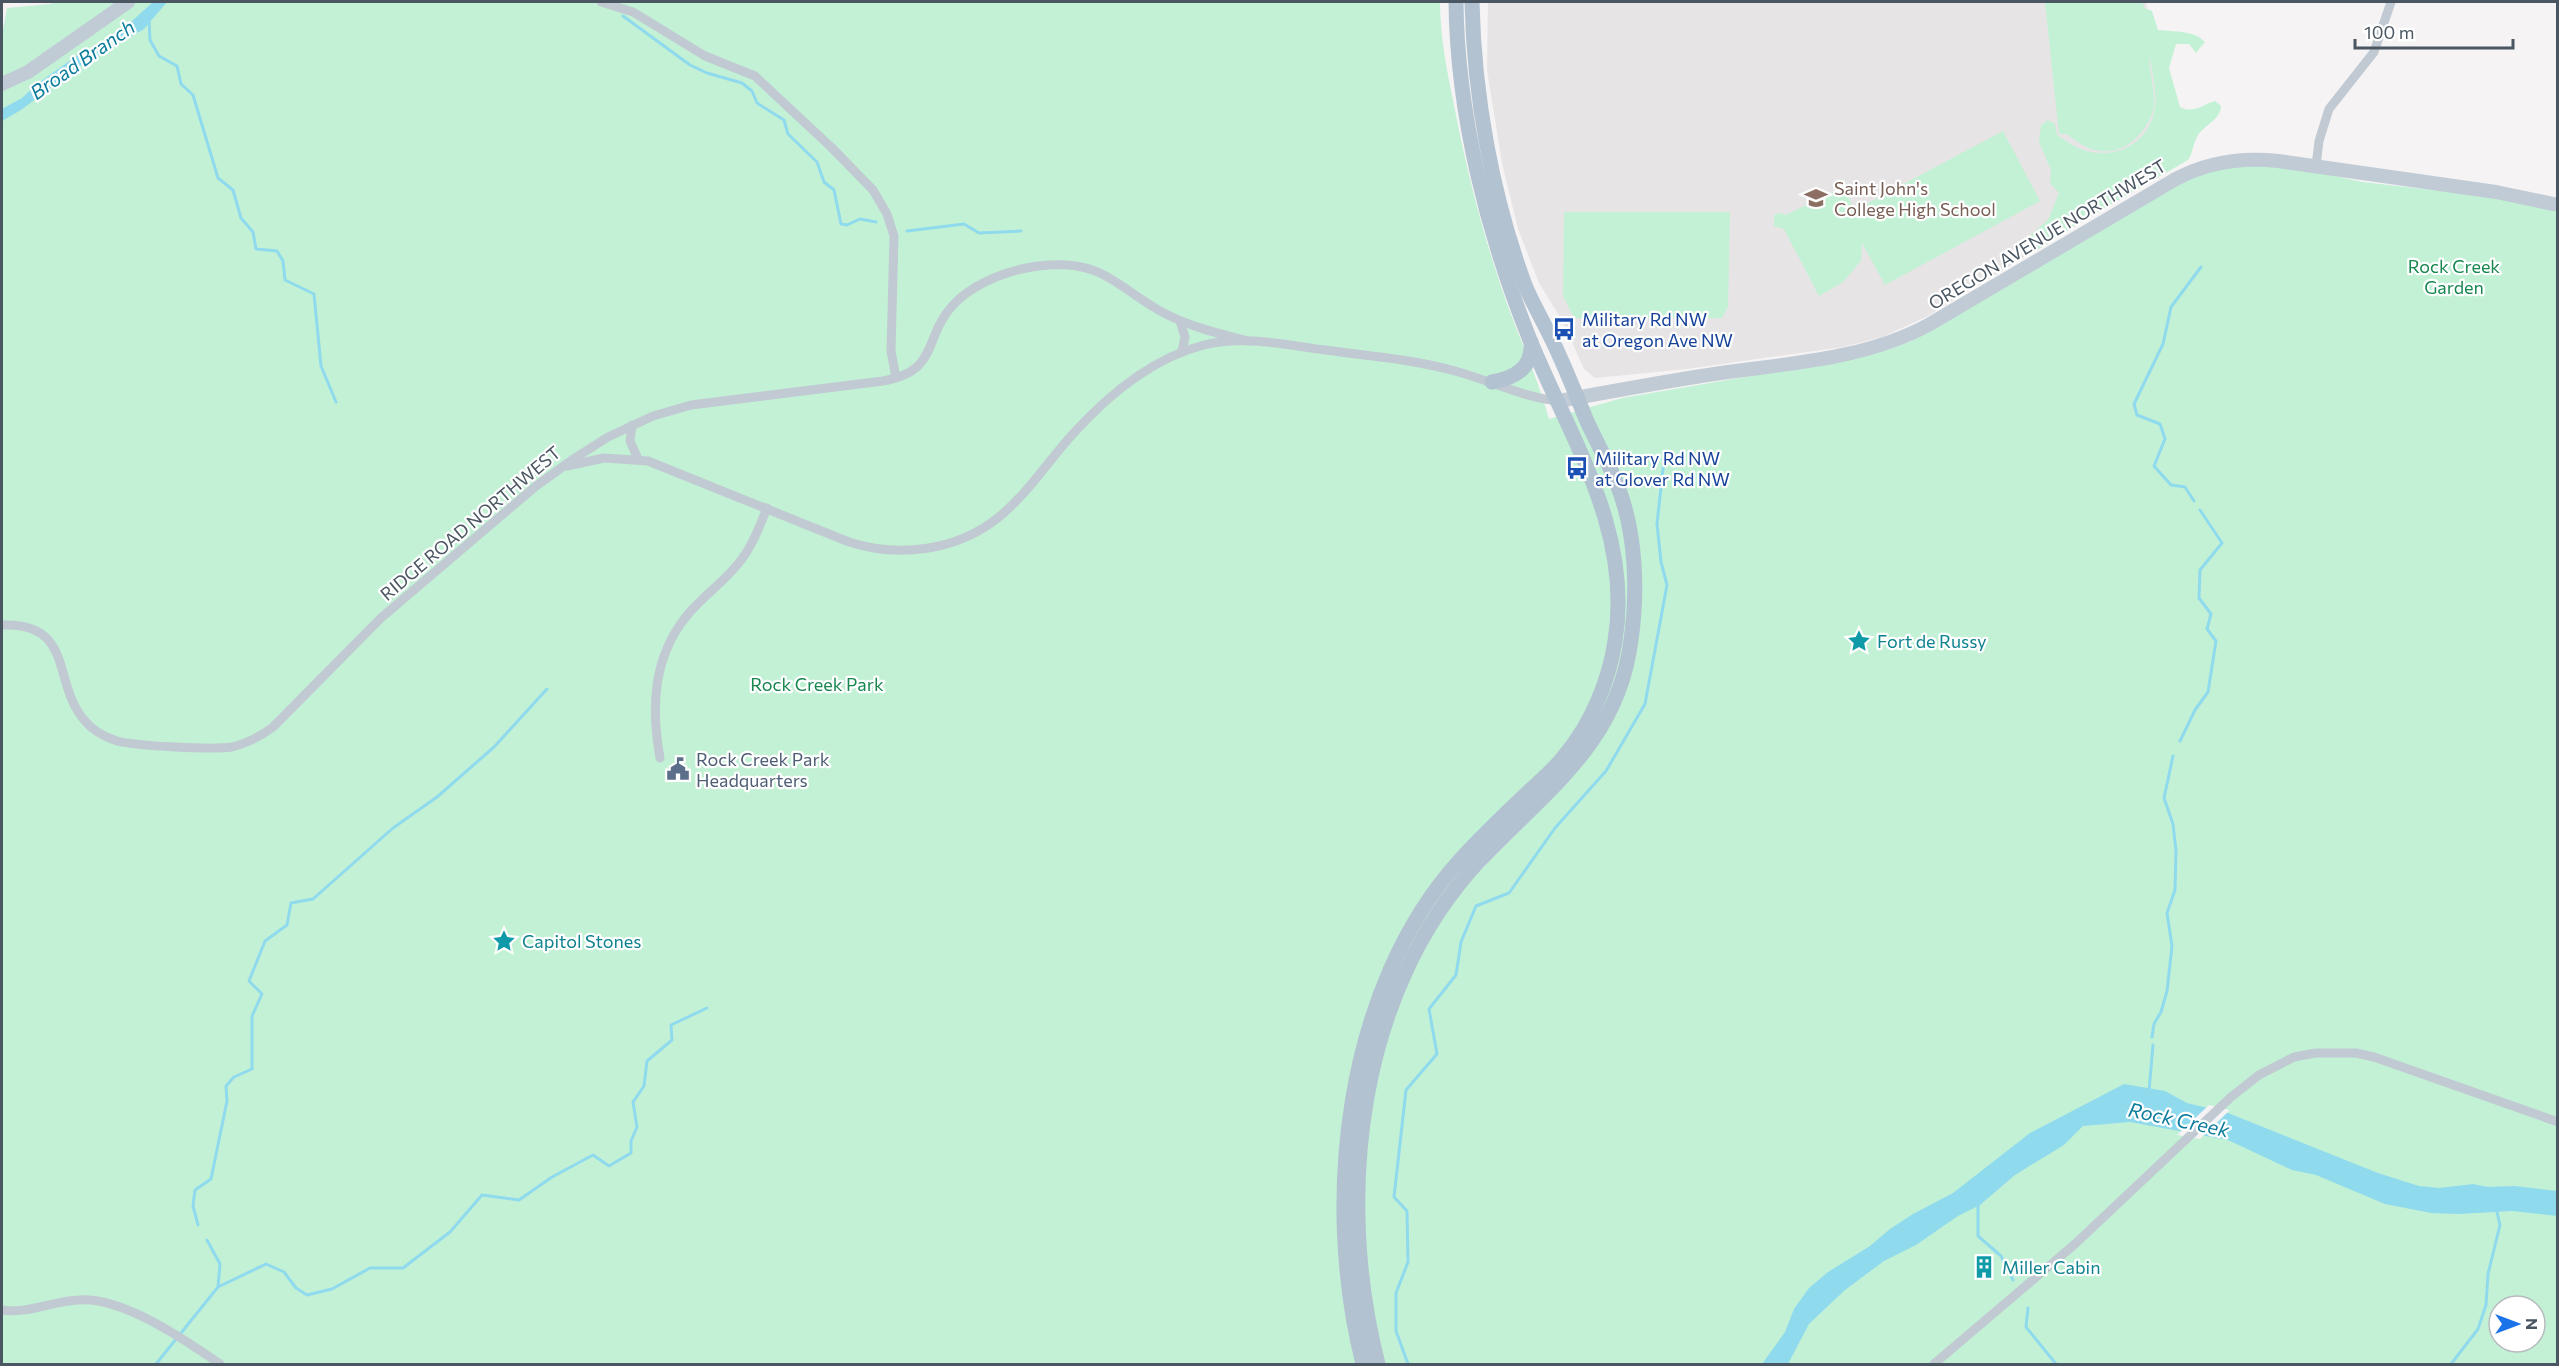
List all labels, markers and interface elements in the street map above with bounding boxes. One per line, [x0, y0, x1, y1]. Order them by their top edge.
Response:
scale bar [2355, 12, 2512, 50]
water label: Broad Branch [25, 14, 139, 104]
text: 100 m [2364, 21, 2414, 43]
street label: OREGON AVENUE NORTHWEST [1924, 154, 2170, 314]
place label: Saint John's College High School [1834, 177, 1996, 220]
school or university icon: Saint John's College High School [1803, 185, 1829, 211]
park label: Rock Creek Garden [2408, 255, 2500, 298]
place label: Military Rd NW at Oregon Ave NW [1582, 308, 1733, 351]
bus stop icon: Military Rd NW at Oregon Ave NW [1551, 316, 1577, 342]
street label: RIDGE ROAD NORTHWEST [375, 441, 565, 605]
place label: Military Rd NW at Glover Rd NW [1595, 447, 1730, 490]
bus stop icon: Military Rd NW at Glover Rd NW [1564, 455, 1590, 481]
place icon: Fort de Russy [1846, 628, 1872, 654]
place label: Fort de Russy [1877, 630, 1987, 652]
park label: Rock Creek Park [750, 673, 884, 695]
place label: Rock Creek Park Headquarters [696, 748, 830, 791]
public building icon: Rock Creek Park Headquarters [665, 756, 691, 782]
place icon: Capitol Stones [491, 928, 517, 954]
place label: Capitol Stones [522, 930, 641, 952]
water label: Rock Creek [2126, 1097, 2233, 1142]
building icon: Miller Cabin [1971, 1254, 1997, 1280]
place label: Miller Cabin [2002, 1256, 2100, 1278]
north arrow [2487, 1294, 2547, 1354]
text: N [2523, 1318, 2542, 1330]

